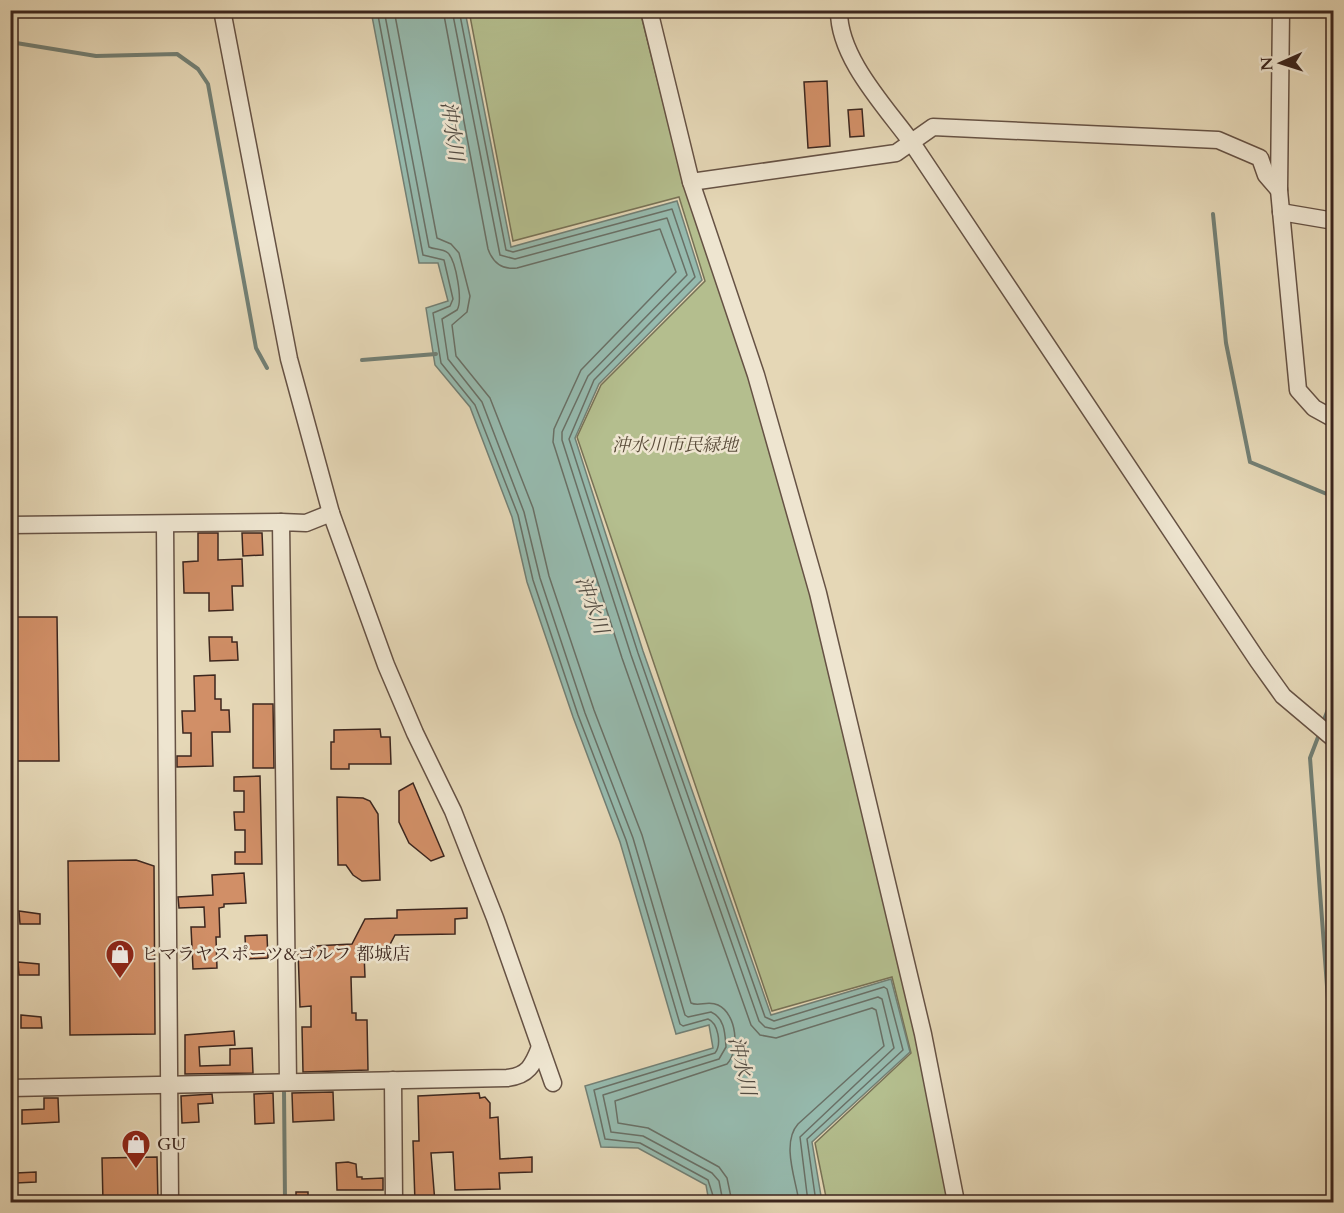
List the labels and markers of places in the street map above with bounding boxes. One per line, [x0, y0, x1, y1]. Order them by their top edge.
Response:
shop icon: ヒマラヤスポーツ&ゴルフ 都城店 [104, 938, 136, 980]
place label: ヒマラヤスポーツ&ゴルフ 都城店 [141, 942, 410, 967]
shop icon: GU [120, 1128, 152, 1170]
place label: GU [157, 1132, 186, 1157]

